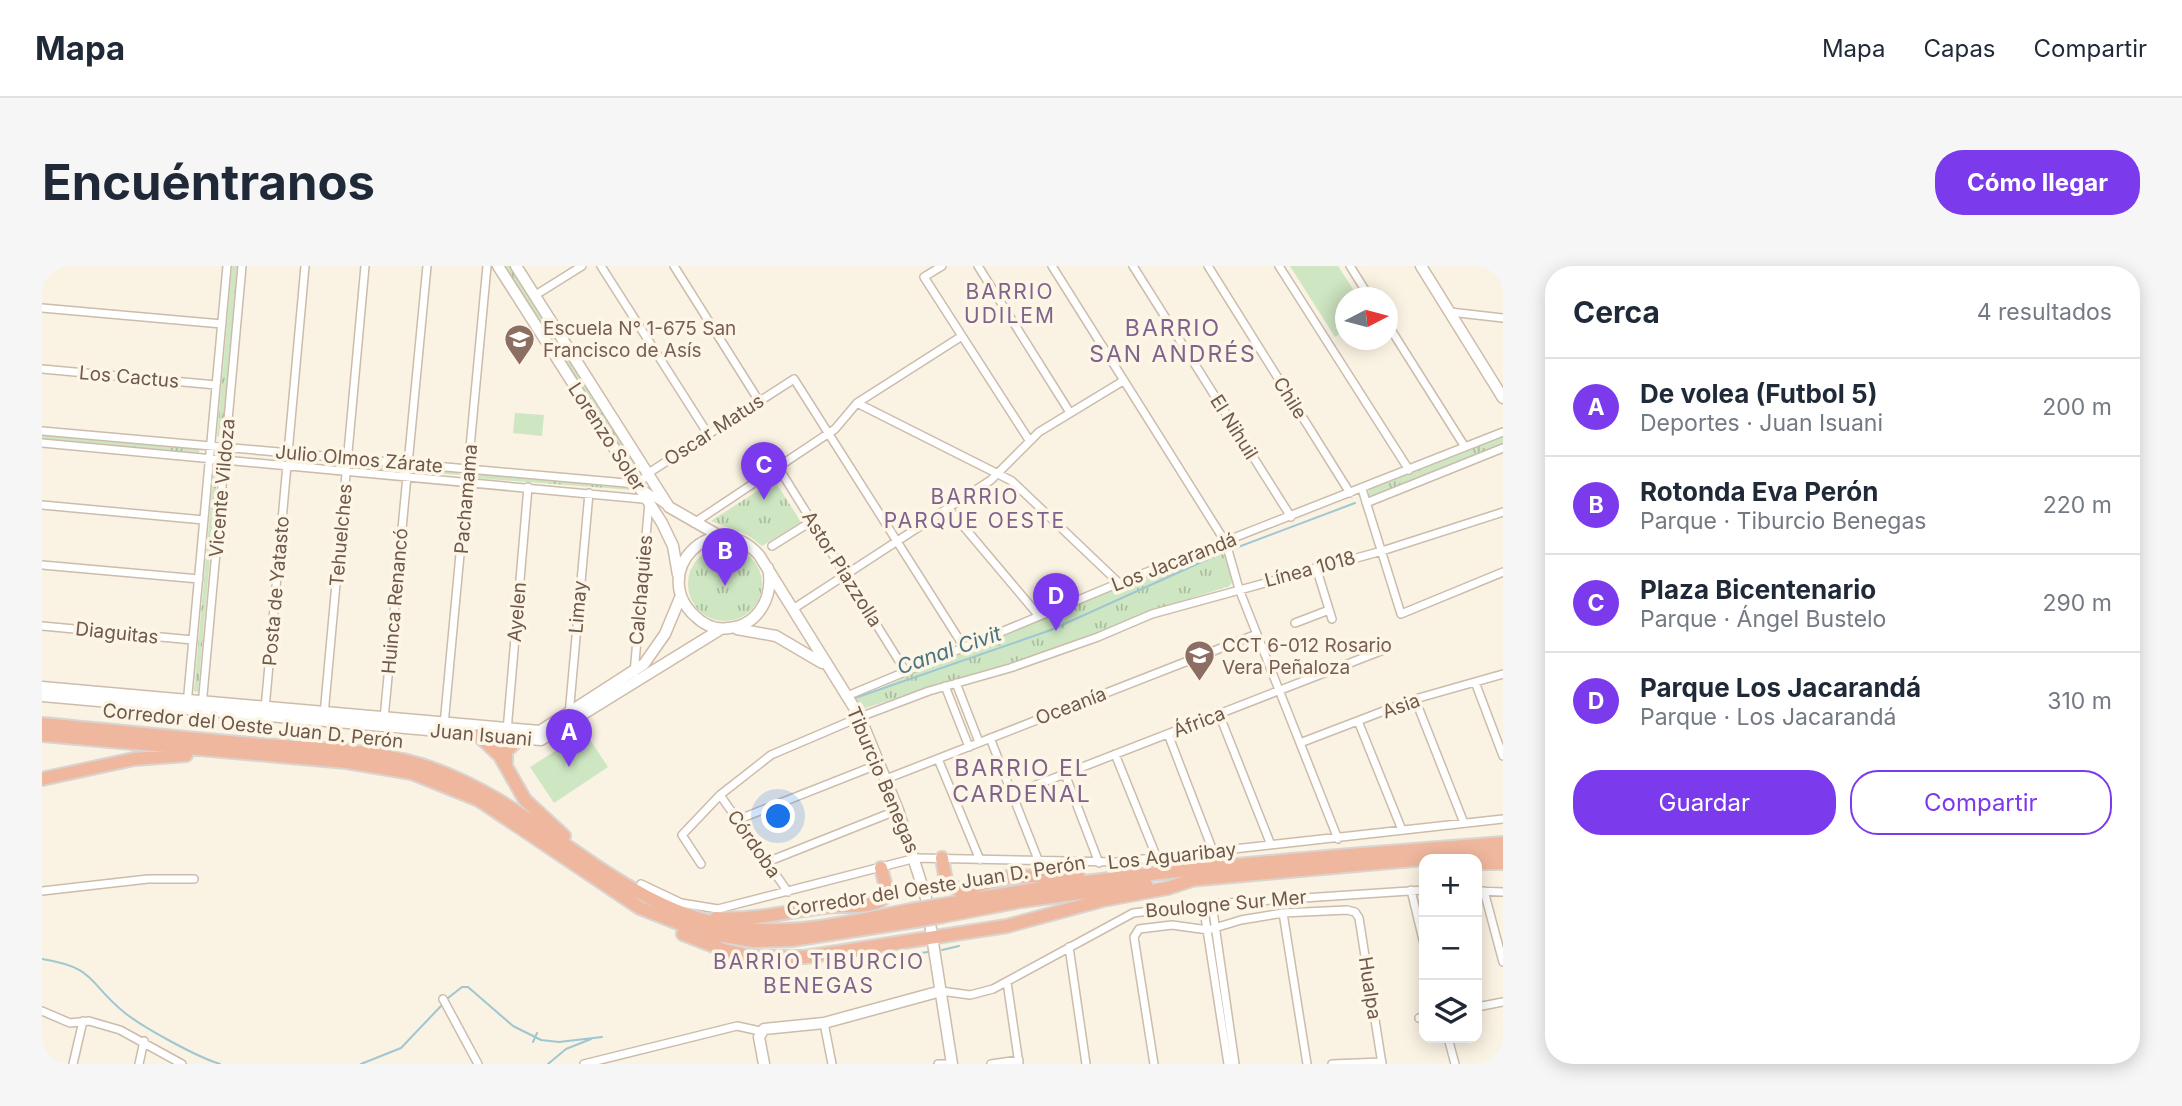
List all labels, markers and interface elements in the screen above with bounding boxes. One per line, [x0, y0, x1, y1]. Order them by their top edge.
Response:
text: Mapa [35, 28, 125, 68]
text: Mapa [1822, 34, 1885, 63]
text: Capas [1923, 34, 1996, 63]
text: Compartir [2034, 34, 2147, 63]
button: Cómo llegar [1935, 150, 2140, 215]
text: Encuéntranos [42, 153, 375, 212]
district label: BARRIO UDILEM [964, 279, 1056, 328]
north arrow [1335, 287, 1398, 350]
text: Cerca [1573, 294, 1660, 330]
text: 4 resultados [1977, 298, 2112, 326]
district label: BARRIO SAN ANDRÉS [1089, 314, 1257, 368]
place label: Escuela N° 1-675 San Francisco de Asís [543, 317, 736, 362]
school or university icon: Escuela N° 1-675 San Francisco de Asís [503, 322, 537, 366]
street label: Los Cactus [78, 361, 180, 393]
street label: Chile [1268, 373, 1312, 423]
street label: Lorenzo Soler [563, 378, 651, 496]
text: De volea (Futbol 5) [1640, 378, 1877, 409]
street label: Oscar Matus [660, 389, 768, 471]
street label: El Nihuil [1205, 390, 1263, 464]
text: A [1587, 393, 1605, 421]
text: 200 m [2042, 393, 2112, 421]
text: Deportes · Juan Isuani [1640, 409, 1883, 437]
street label: Vicente Vildoza [204, 417, 240, 559]
street label: Julio Olmos Zárate [274, 440, 444, 478]
pin: C [741, 442, 787, 500]
street label: Pachamama [450, 443, 482, 555]
text: Rotonda Eva Perón [1640, 476, 1878, 507]
street label: Tehuelches [325, 483, 357, 587]
district label: BARRIO PARQUE OESTE [884, 484, 1066, 533]
text: B [1588, 491, 1604, 519]
text: 220 m [2043, 491, 2112, 519]
street label: Astor Piazzolla [797, 507, 887, 631]
text: Parque · Tiburcio Benegas [1640, 507, 1927, 535]
street label: Posta de Yatasto [258, 515, 294, 667]
street label: Huinca Renancó [377, 527, 413, 675]
pin: B [702, 528, 748, 586]
street label: Los Jacarandá [1108, 528, 1240, 596]
street label: Calchaquies [625, 534, 657, 646]
street label: Línea 1018 [1262, 546, 1358, 592]
pin: D [1033, 573, 1079, 631]
text: Plaza Bicentenario [1640, 574, 1876, 605]
street label: Limay [564, 579, 592, 634]
street label: Ayelen [503, 581, 531, 643]
text: C [1587, 589, 1605, 617]
text: 290 m [2043, 589, 2112, 617]
text: Parque · Ángel Bustelo [1640, 605, 1886, 633]
street label: Diaguitas [74, 617, 160, 649]
water label: Canal Civit [894, 620, 1006, 680]
place label: CCT 6-012 Rosario Vera Peñaloza [1222, 634, 1392, 679]
school or university icon: CCT 6-012 Rosario Vera Peñaloza [1182, 639, 1216, 683]
text: Parque Los Jacarandá [1640, 672, 1921, 703]
street label: Oceanía [1032, 682, 1110, 730]
text: D [1588, 687, 1604, 715]
text: 310 m [2047, 687, 2112, 715]
street label: Asia [1379, 689, 1423, 723]
street label: Corredor del Oeste Juan D. Perón [101, 699, 405, 753]
street label: África [1169, 701, 1228, 742]
street label: Tiburcio Benegas [842, 703, 924, 857]
text: Parque · Los Jacarandá [1640, 703, 1896, 731]
pin: A [546, 709, 592, 767]
street label: Juan Isuani [429, 719, 533, 751]
district label: BARRIO EL CARDENAL [952, 754, 1092, 808]
button: Guardar [1573, 770, 1836, 835]
button: Compartir [1850, 770, 2112, 835]
your location [761, 799, 795, 833]
street label: Córdoba [722, 806, 786, 882]
street label: Los Aguaribay [1107, 838, 1238, 874]
street label: Corredor del Oeste Juan D. Perón [785, 851, 1087, 921]
map controls [1419, 854, 1482, 1043]
button: + [1419, 854, 1482, 917]
street label: Boulogne Sur Mer [1144, 885, 1308, 923]
button: − [1419, 917, 1482, 980]
district label: BARRIO TIBURCIO BENEGAS [713, 949, 925, 998]
street label: Hualpa [1354, 955, 1386, 1021]
button: layers [1419, 980, 1482, 1043]

